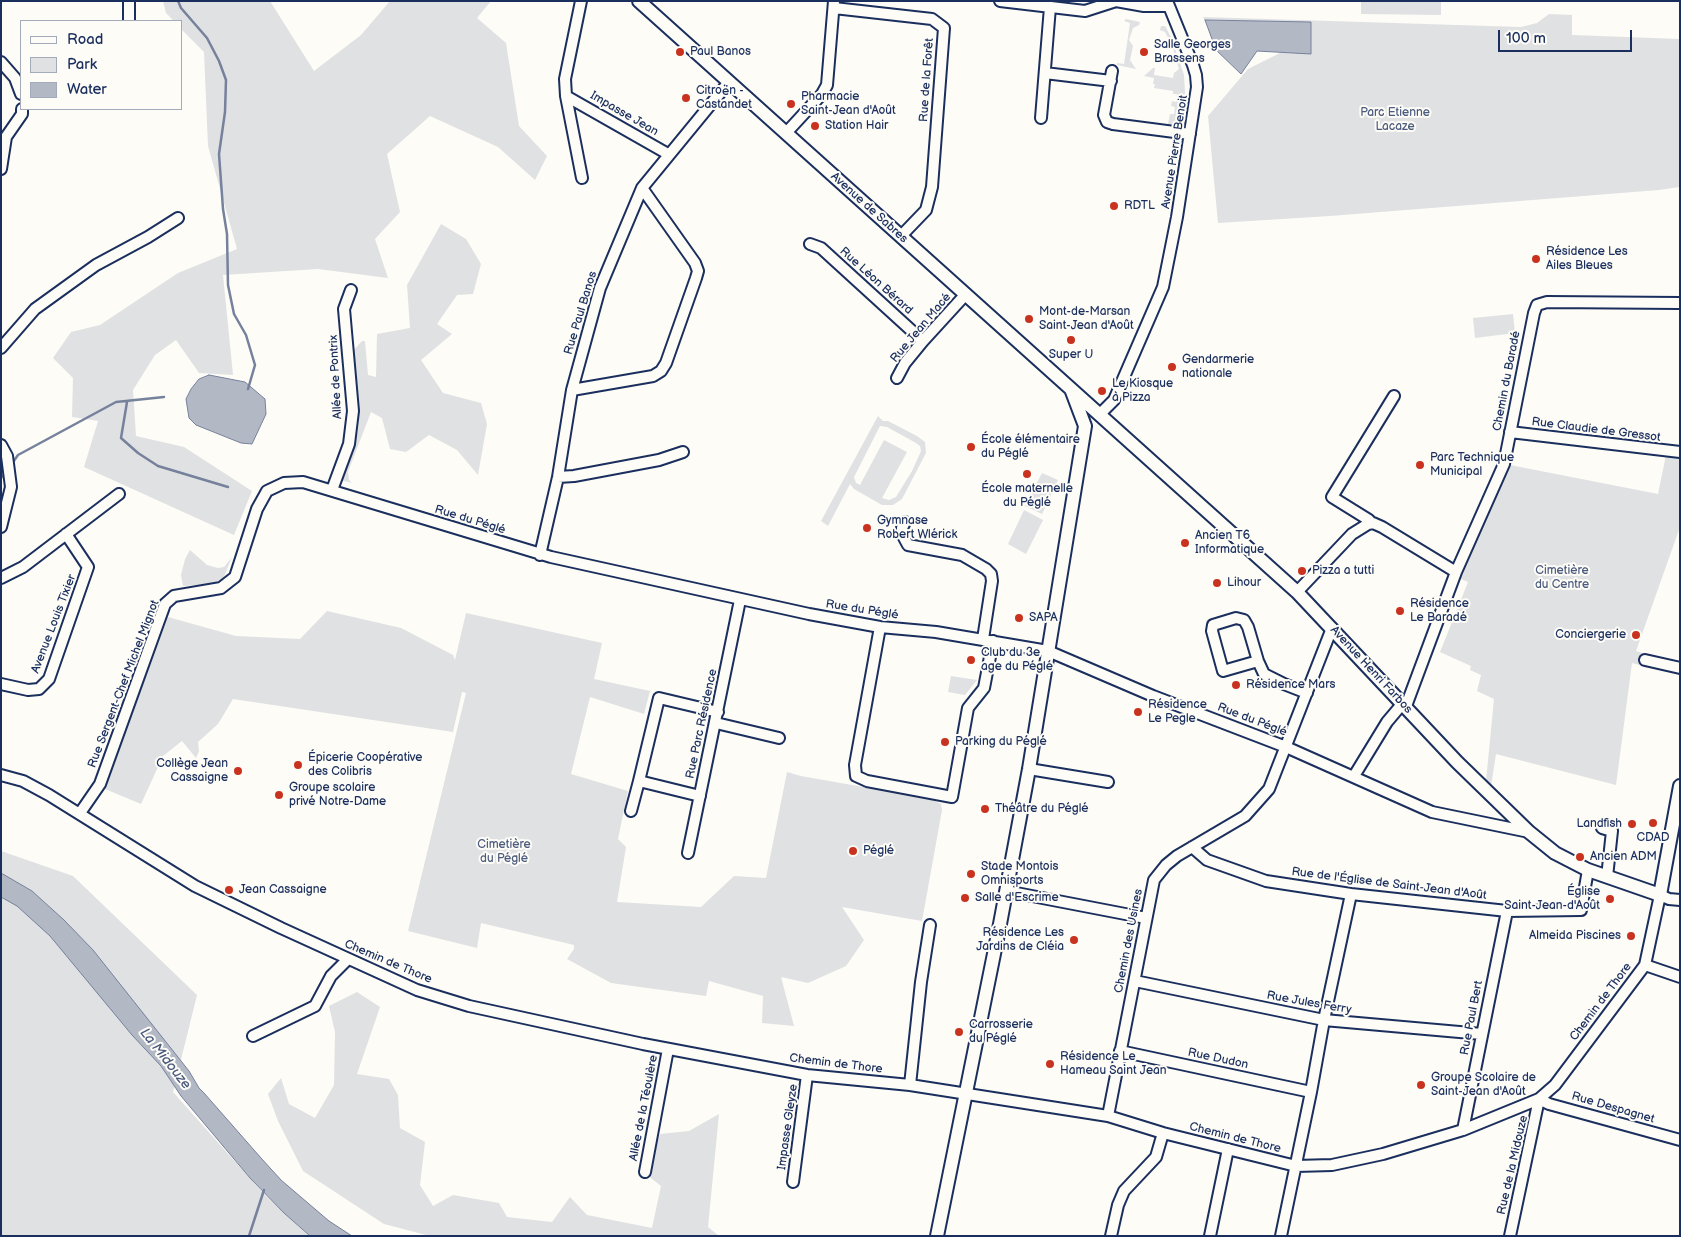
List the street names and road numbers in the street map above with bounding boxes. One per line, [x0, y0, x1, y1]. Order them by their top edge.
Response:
street label: Rue de la Forêt [917, 38, 937, 122]
street label: Impasse Jean [587, 89, 661, 139]
street label: Avenue Pierre Benoit [1159, 94, 1191, 210]
street label: Avenue de Sabres [828, 170, 910, 246]
street label: Rue Léon Bérard [836, 244, 916, 318]
street label: Rue Paul Banos [561, 270, 601, 356]
street label: Rue Jean Macé [888, 290, 954, 366]
street label: Chemin du Baradé [1490, 330, 1524, 432]
street label: Allée de Pontrix [327, 334, 345, 420]
street label: Rue Claudie de Gressot [1531, 415, 1661, 445]
street label: Rue du Péglé [433, 502, 507, 538]
street label: Avenue Louis Tixier [28, 572, 80, 676]
street label: Rue du Péglé [825, 597, 899, 623]
street label: Rue Sergent-Chef Michel Mignot [85, 598, 163, 770]
street label: Avenue Henri Farbos [1327, 623, 1415, 717]
street label: Rue Parc Résidence [683, 668, 721, 780]
street label: Rue du Péglé [1215, 700, 1289, 740]
street label: Rue de l'Église de Saint-Jean d'Août [1291, 865, 1487, 903]
street label: Chemin des Usines [1112, 888, 1146, 994]
street label: Chemin de Thore [342, 937, 434, 987]
street label: Chemin de Thore [1567, 960, 1635, 1044]
street label: Rue Paul Bert [1458, 980, 1486, 1056]
street label: Rue Jules Ferry [1265, 988, 1353, 1018]
street label: Rue Dudon [1186, 1046, 1250, 1072]
street label: Chemin de Thore [789, 1051, 883, 1077]
street label: Allée de la Téoulère [627, 1054, 661, 1162]
street label: Impasse Gleyze [775, 1083, 801, 1171]
street label: Rue Despagnet [1570, 1089, 1656, 1127]
street label: Rue de la Midouze [1495, 1114, 1531, 1216]
street label: Chemin de Thore [1188, 1120, 1282, 1156]

